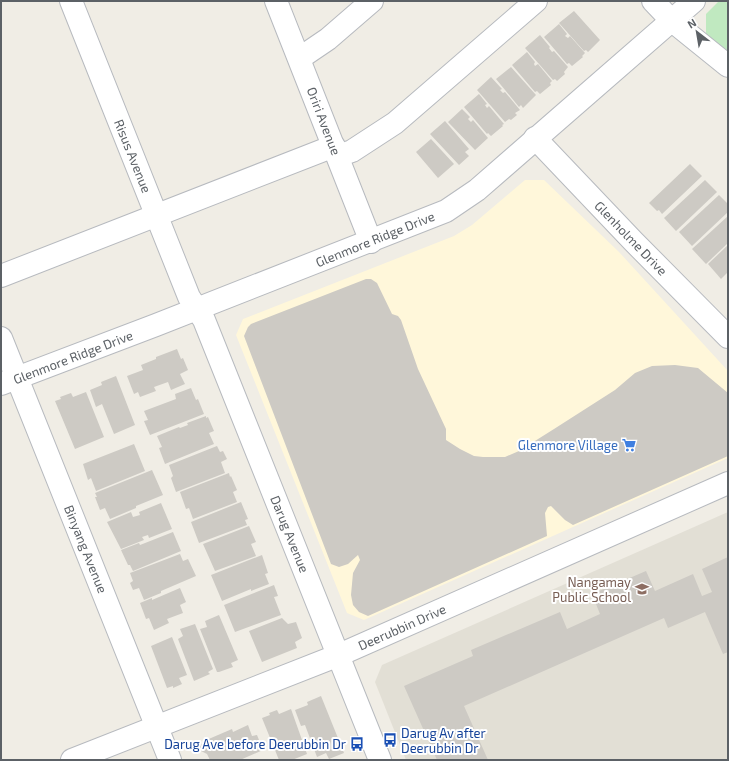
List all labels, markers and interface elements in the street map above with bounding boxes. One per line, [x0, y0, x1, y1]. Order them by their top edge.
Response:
north arrow [677, 12, 717, 52]
text: N [685, 15, 698, 31]
street label: Oriri Avenue [304, 85, 344, 157]
street label: Risus Avenue [111, 117, 155, 195]
street label: Glenholme Drive [591, 197, 671, 279]
street label: Glenmore Ridge Drive [313, 208, 437, 270]
street label: Glenmore Ridge Drive [11, 327, 135, 387]
place label: Glenmore Village [518, 437, 618, 453]
supermarket icon: Glenmore Village [621, 437, 637, 453]
street label: Darug Avenue [267, 493, 313, 575]
street label: Binyang Avenue [61, 503, 111, 595]
place label: Nangamay Public School [552, 574, 631, 605]
school or university icon: Nangamay Public School [634, 581, 650, 597]
street label: Deerubbin Drive [356, 600, 448, 654]
place label: Darug Av after Deerubbin Dr [401, 725, 486, 756]
bus stop icon: Darug Av after Deerubbin Dr [382, 732, 398, 748]
place label: Darug Ave before Deerubbin Dr [164, 736, 346, 752]
bus stop icon: Darug Ave before Deerubbin Dr [349, 736, 365, 752]

